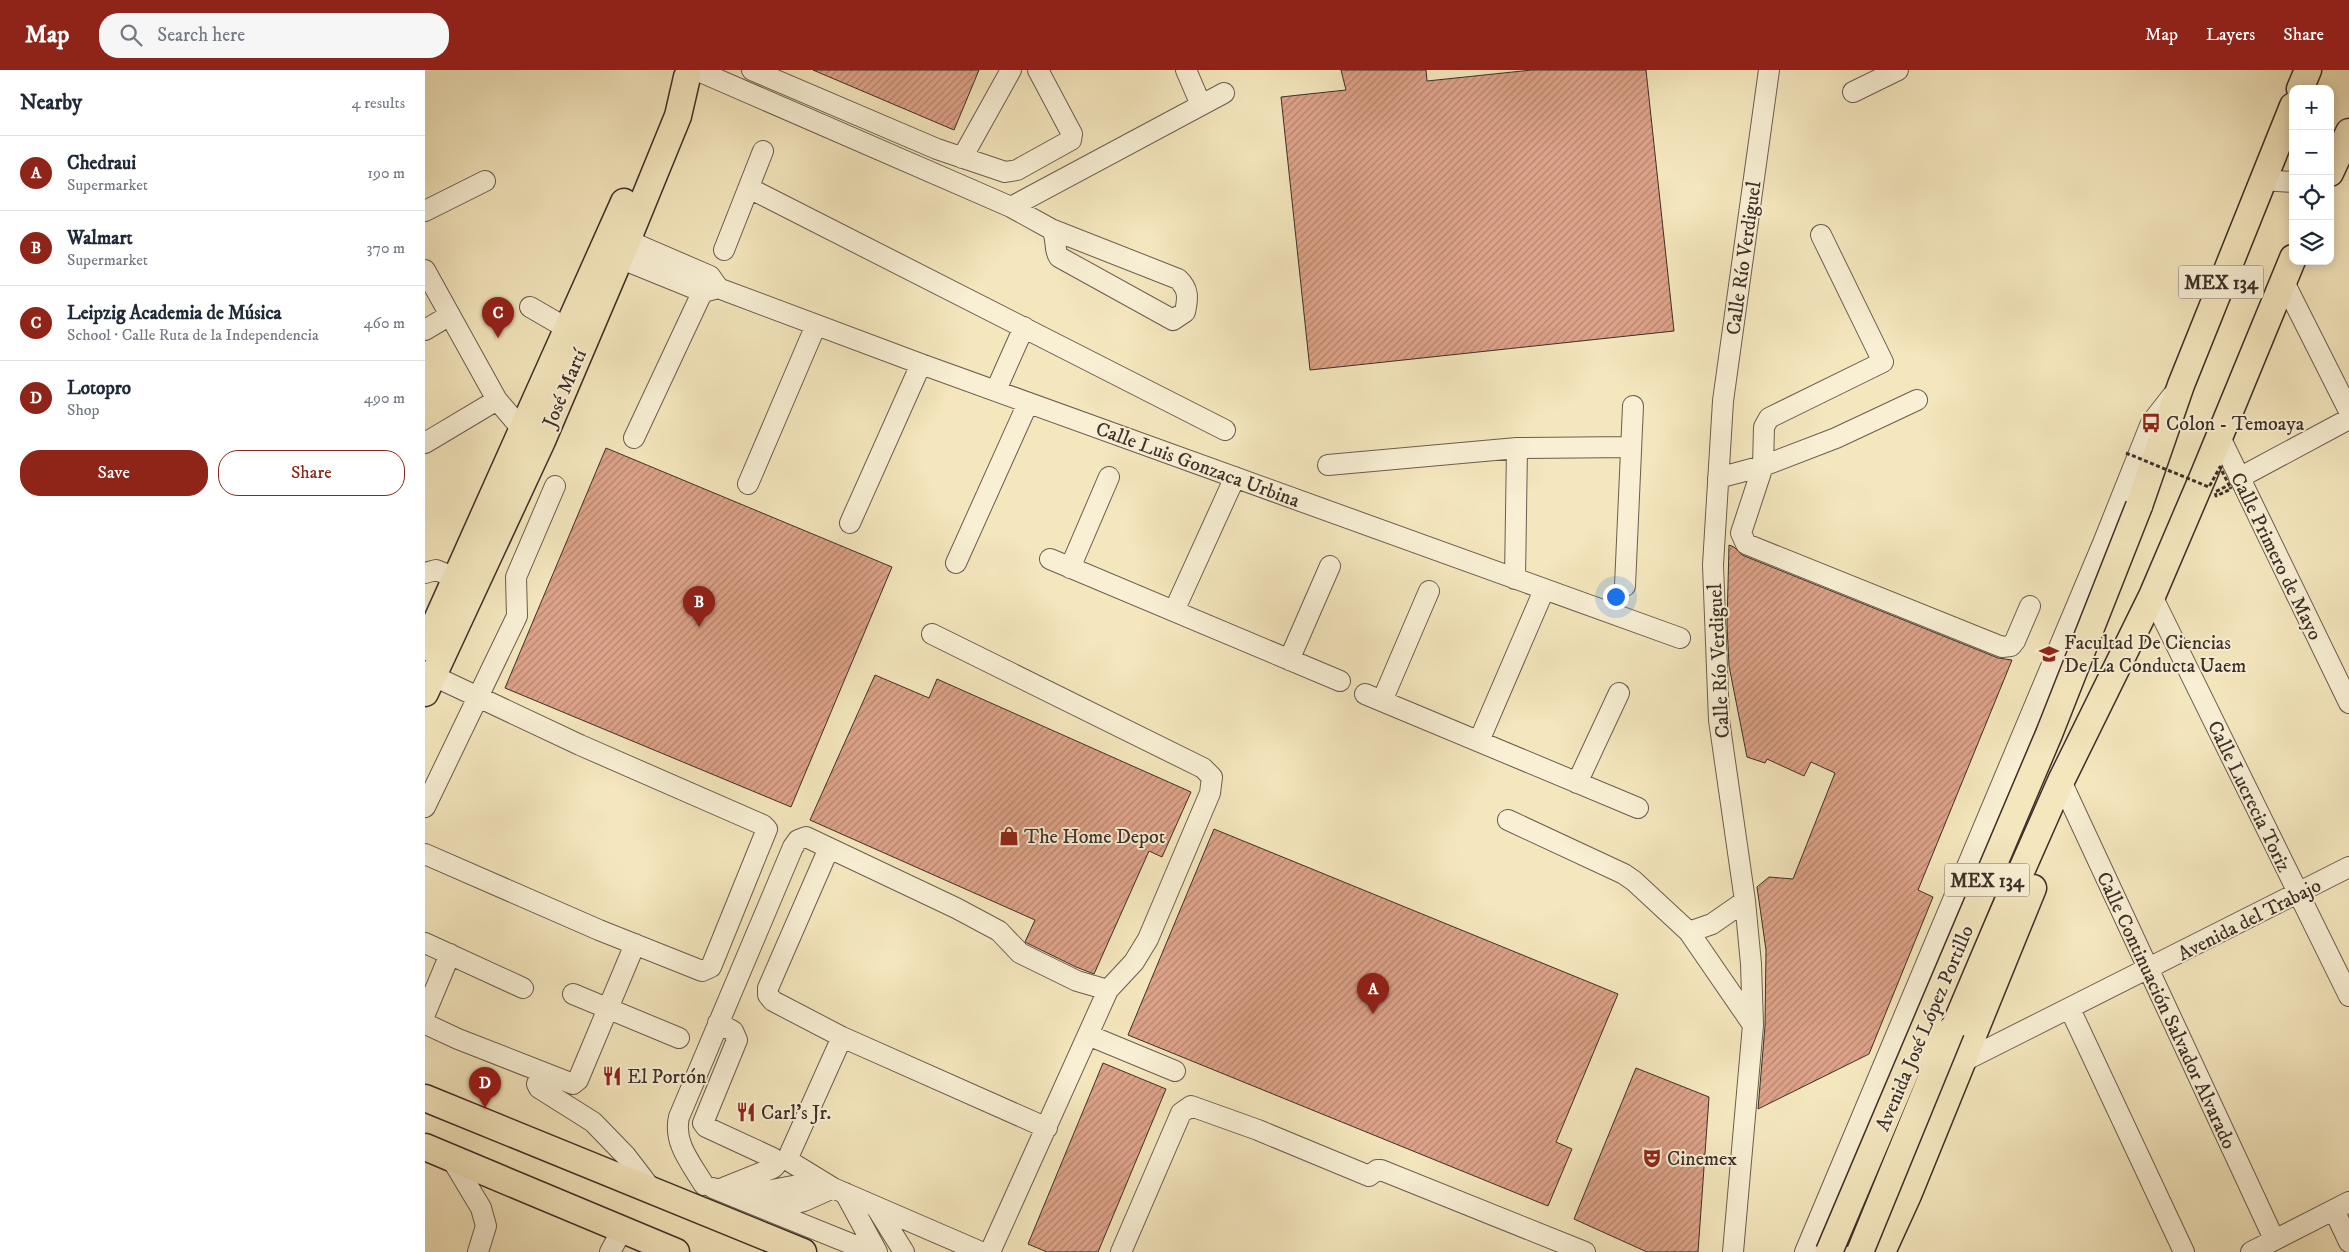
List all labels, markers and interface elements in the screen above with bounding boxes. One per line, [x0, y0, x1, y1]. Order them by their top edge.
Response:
search box [99, 13, 449, 58]
text: Map [25, 20, 69, 50]
icon: search [117, 21, 145, 49]
text: Search here [157, 24, 245, 47]
text: Map [2145, 24, 2178, 46]
text: Layers [2206, 24, 2255, 46]
text: Share [2283, 24, 2324, 46]
map controls [2289, 85, 2334, 265]
button: + [2289, 85, 2334, 130]
text: Nearby [20, 90, 82, 116]
text: 4 results [352, 93, 405, 113]
button: − [2289, 130, 2334, 175]
text: Chedraui [67, 152, 136, 175]
text: A [31, 163, 41, 183]
text: 190 m [367, 163, 405, 183]
text: Supermarket [67, 175, 148, 195]
button: locate [2289, 175, 2334, 220]
street label: Calle Río Verdiguel [1721, 180, 1768, 337]
button: layers [2289, 220, 2334, 265]
text: Walmart [67, 227, 133, 250]
text: B [31, 238, 41, 258]
text: 370 m [367, 238, 405, 258]
text: Supermarket [67, 250, 148, 270]
road number: MEX 134 [2179, 266, 2263, 298]
pin: C [482, 297, 514, 338]
text: Leipzig Academia de Música [67, 302, 282, 325]
text: C [31, 313, 41, 333]
text: 460 m [363, 313, 405, 333]
text: School · Calle Ruta de la Independencia [67, 325, 319, 345]
street label: José Martí [537, 345, 593, 433]
text: Lotopro [67, 377, 131, 400]
text: D [30, 388, 42, 408]
text: 490 m [364, 388, 405, 408]
text: Shop [67, 400, 100, 420]
bus stop icon: Colon - Temoaya [2140, 412, 2162, 434]
place label: Colon - Temoaya [2166, 412, 2305, 437]
street label: Calle Luis Gonzaca Urbina [1092, 417, 1303, 514]
button: Save [20, 450, 208, 496]
button: Share [218, 450, 405, 496]
street label: Calle Primero de Mayo [2224, 469, 2327, 645]
street label: Calle Río Verdiguel [1703, 583, 1736, 739]
your location [1603, 584, 1629, 610]
pin: B [683, 586, 715, 627]
place label: Facultad De Ciencias De La Conducta Uaem [2064, 631, 2246, 679]
school or university icon: Facultad De Ciencias De La Conducta Uaem [2038, 643, 2060, 665]
street label: Calle Lucrecia Toriz [2201, 717, 2296, 877]
shop icon: The Home Depot [998, 825, 1020, 847]
place label: The Home Depot [1024, 825, 1165, 850]
road number: MEX 134 [1945, 864, 2029, 896]
street label: Calle Continuación Salvador Alvarado [2090, 868, 2241, 1153]
street label: Avenida del Trabajo [2174, 873, 2326, 967]
street label: Avenida José López Portillo [1871, 922, 1980, 1135]
pin: A [1357, 973, 1389, 1014]
restaurant icon: El Portón [601, 1065, 623, 1087]
place label: El Portón [627, 1065, 707, 1090]
pin: D [469, 1067, 501, 1108]
restaurant icon: Carl's Jr. [735, 1101, 757, 1123]
place label: Carl's Jr. [761, 1101, 831, 1126]
theatre icon: Cinemex [1641, 1147, 1663, 1169]
place label: Cinemex [1667, 1147, 1737, 1172]

